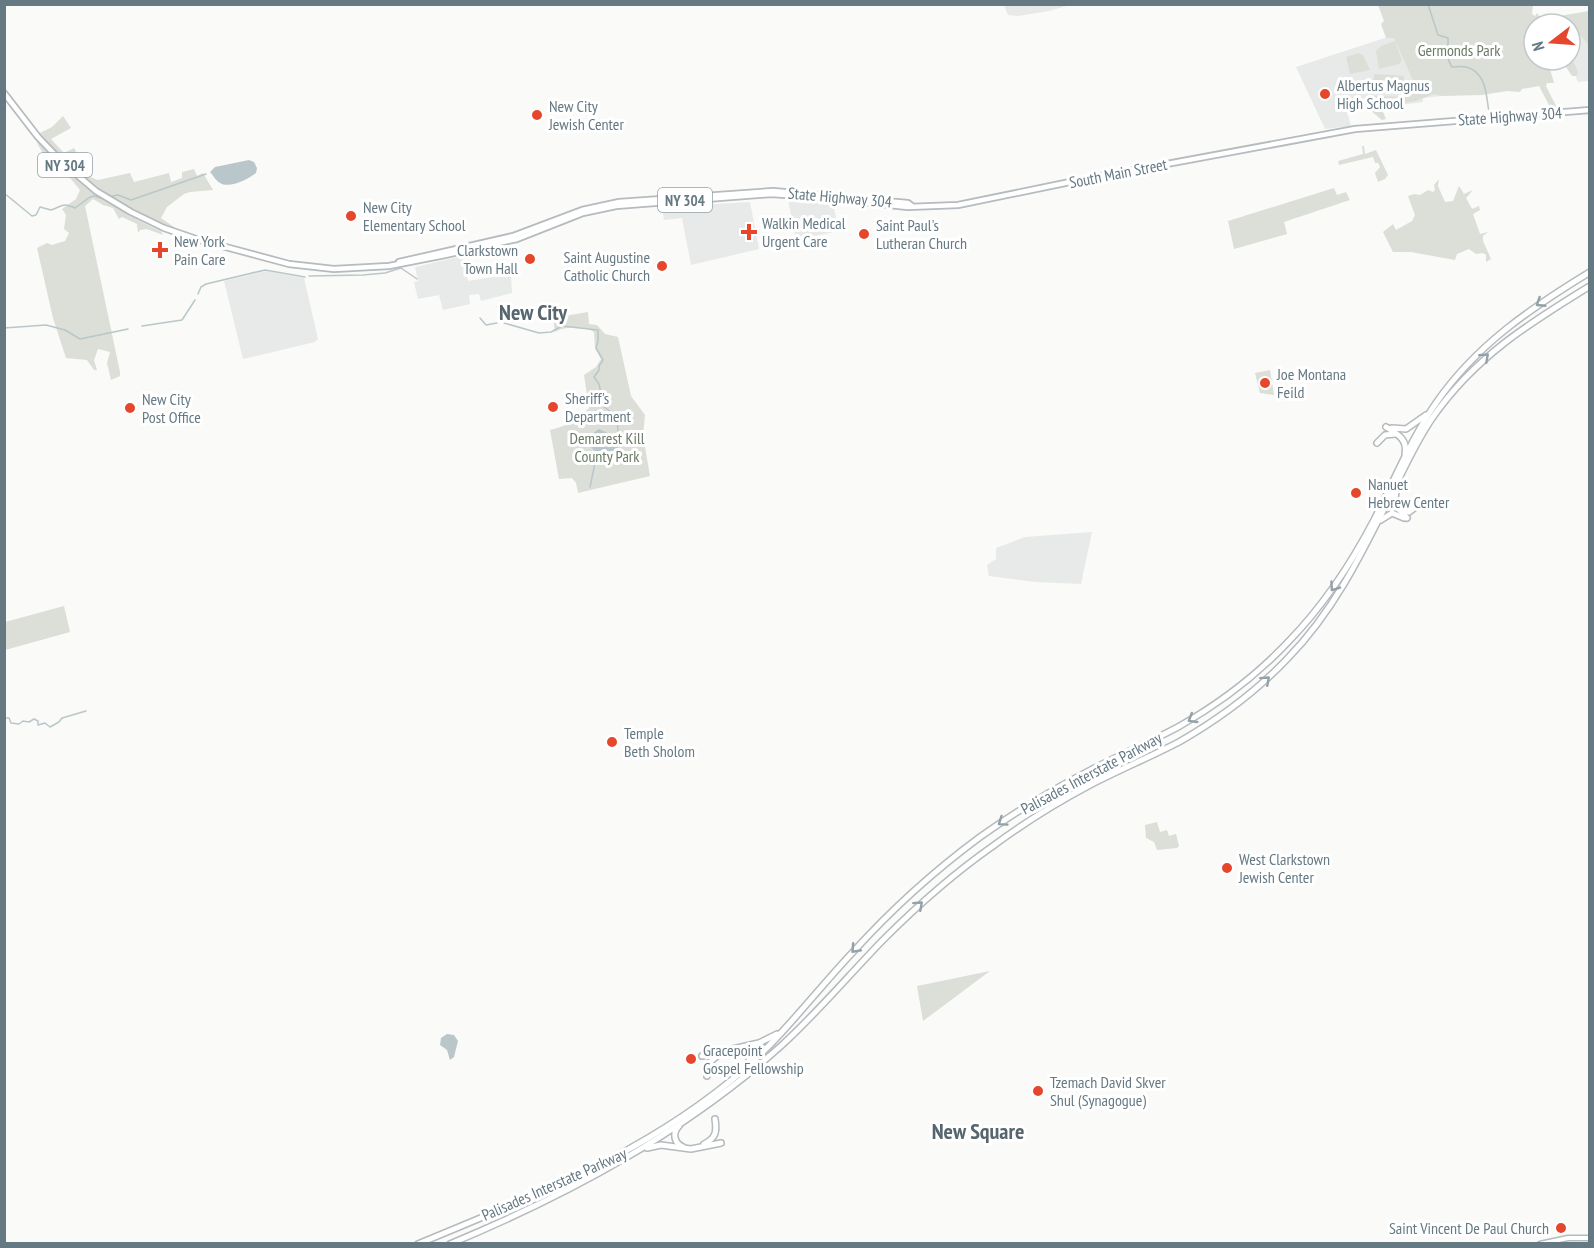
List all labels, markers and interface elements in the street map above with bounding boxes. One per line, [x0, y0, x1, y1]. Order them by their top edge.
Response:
north arrow [1522, 12, 1582, 72]
text: N [1527, 39, 1548, 53]
park label: Germonds Park [1418, 40, 1501, 60]
place label: Albertus Magnus High School [1337, 75, 1430, 113]
marker: Albertus Magnus High School [1318, 87, 1332, 101]
place label: New City Jewish Center [548, 96, 624, 134]
street label: State Highway 304 [1457, 102, 1563, 130]
marker: New City Jewish Center [530, 108, 544, 122]
road number: NY 304 [38, 153, 92, 177]
street label: South Main Street [1067, 154, 1169, 192]
street label: State Highway 304 [787, 182, 893, 212]
road number: NY 304 [658, 188, 712, 212]
place label: New City Elementary School [363, 197, 466, 235]
marker: New City Elementary School [344, 209, 358, 223]
place label: Walkin Medical Urgent Care [762, 213, 846, 251]
place label: Saint Paul's Lutheran Church [876, 215, 967, 253]
marker: Walkin Medical Urgent Care [740, 223, 758, 241]
marker: Saint Paul's Lutheran Church [857, 227, 871, 241]
place label: New York Pain Care [174, 231, 226, 269]
place label: Clarkstown Town Hall [457, 240, 518, 278]
marker: New York Pain Care [151, 241, 169, 259]
place label: Saint Augustine Catholic Church [564, 247, 650, 285]
marker: Clarkstown Town Hall [523, 252, 537, 266]
marker: Saint Augustine Catholic Church [655, 259, 669, 273]
one-way arrow [1536, 296, 1547, 307]
district label: New City [499, 298, 568, 326]
one-way arrow [1478, 354, 1489, 365]
place label: Joe Montana Feild [1276, 364, 1346, 402]
marker: Joe Montana Feild [1258, 376, 1272, 390]
place label: Sheriff's Department [565, 388, 632, 426]
place label: New City Post Office [142, 389, 201, 427]
marker: Sheriff's Department [546, 400, 560, 414]
marker: New City Post Office [123, 401, 137, 415]
park label: Demarest Kill County Park [570, 428, 645, 466]
place label: Nanuet Hebrew Center [1368, 474, 1450, 512]
marker: Nanuet Hebrew Center [1349, 486, 1363, 500]
one-way arrow [1330, 580, 1341, 591]
one-way arrow [1259, 676, 1269, 687]
one-way arrow [1188, 711, 1198, 723]
place label: Temple Beth Sholom [624, 723, 695, 761]
street label: Palisades Interstate Parkway [1017, 727, 1165, 819]
marker: Temple Beth Sholom [605, 735, 619, 749]
one-way arrow [998, 815, 1009, 826]
place label: West Clarkstown Jewish Center [1238, 849, 1330, 887]
marker: West Clarkstown Jewish Center [1220, 861, 1234, 875]
one-way arrow [912, 901, 923, 912]
one-way arrow [851, 942, 862, 953]
place label: Gracepoint Gospel Fellowship [703, 1040, 804, 1078]
marker: Gracepoint Gospel Fellowship [684, 1052, 698, 1066]
place label: Tzemach David Skver Shul (Synagogue) [1050, 1072, 1166, 1110]
marker: Tzemach David Skver Shul (Synagogue) [1031, 1084, 1045, 1098]
district label: New Square [932, 1117, 1024, 1145]
street label: Palisades Interstate Parkway [478, 1143, 630, 1225]
place label: Saint Vincent De Paul Church [1389, 1218, 1549, 1238]
marker: Saint Vincent De Paul Church [1554, 1221, 1568, 1235]

